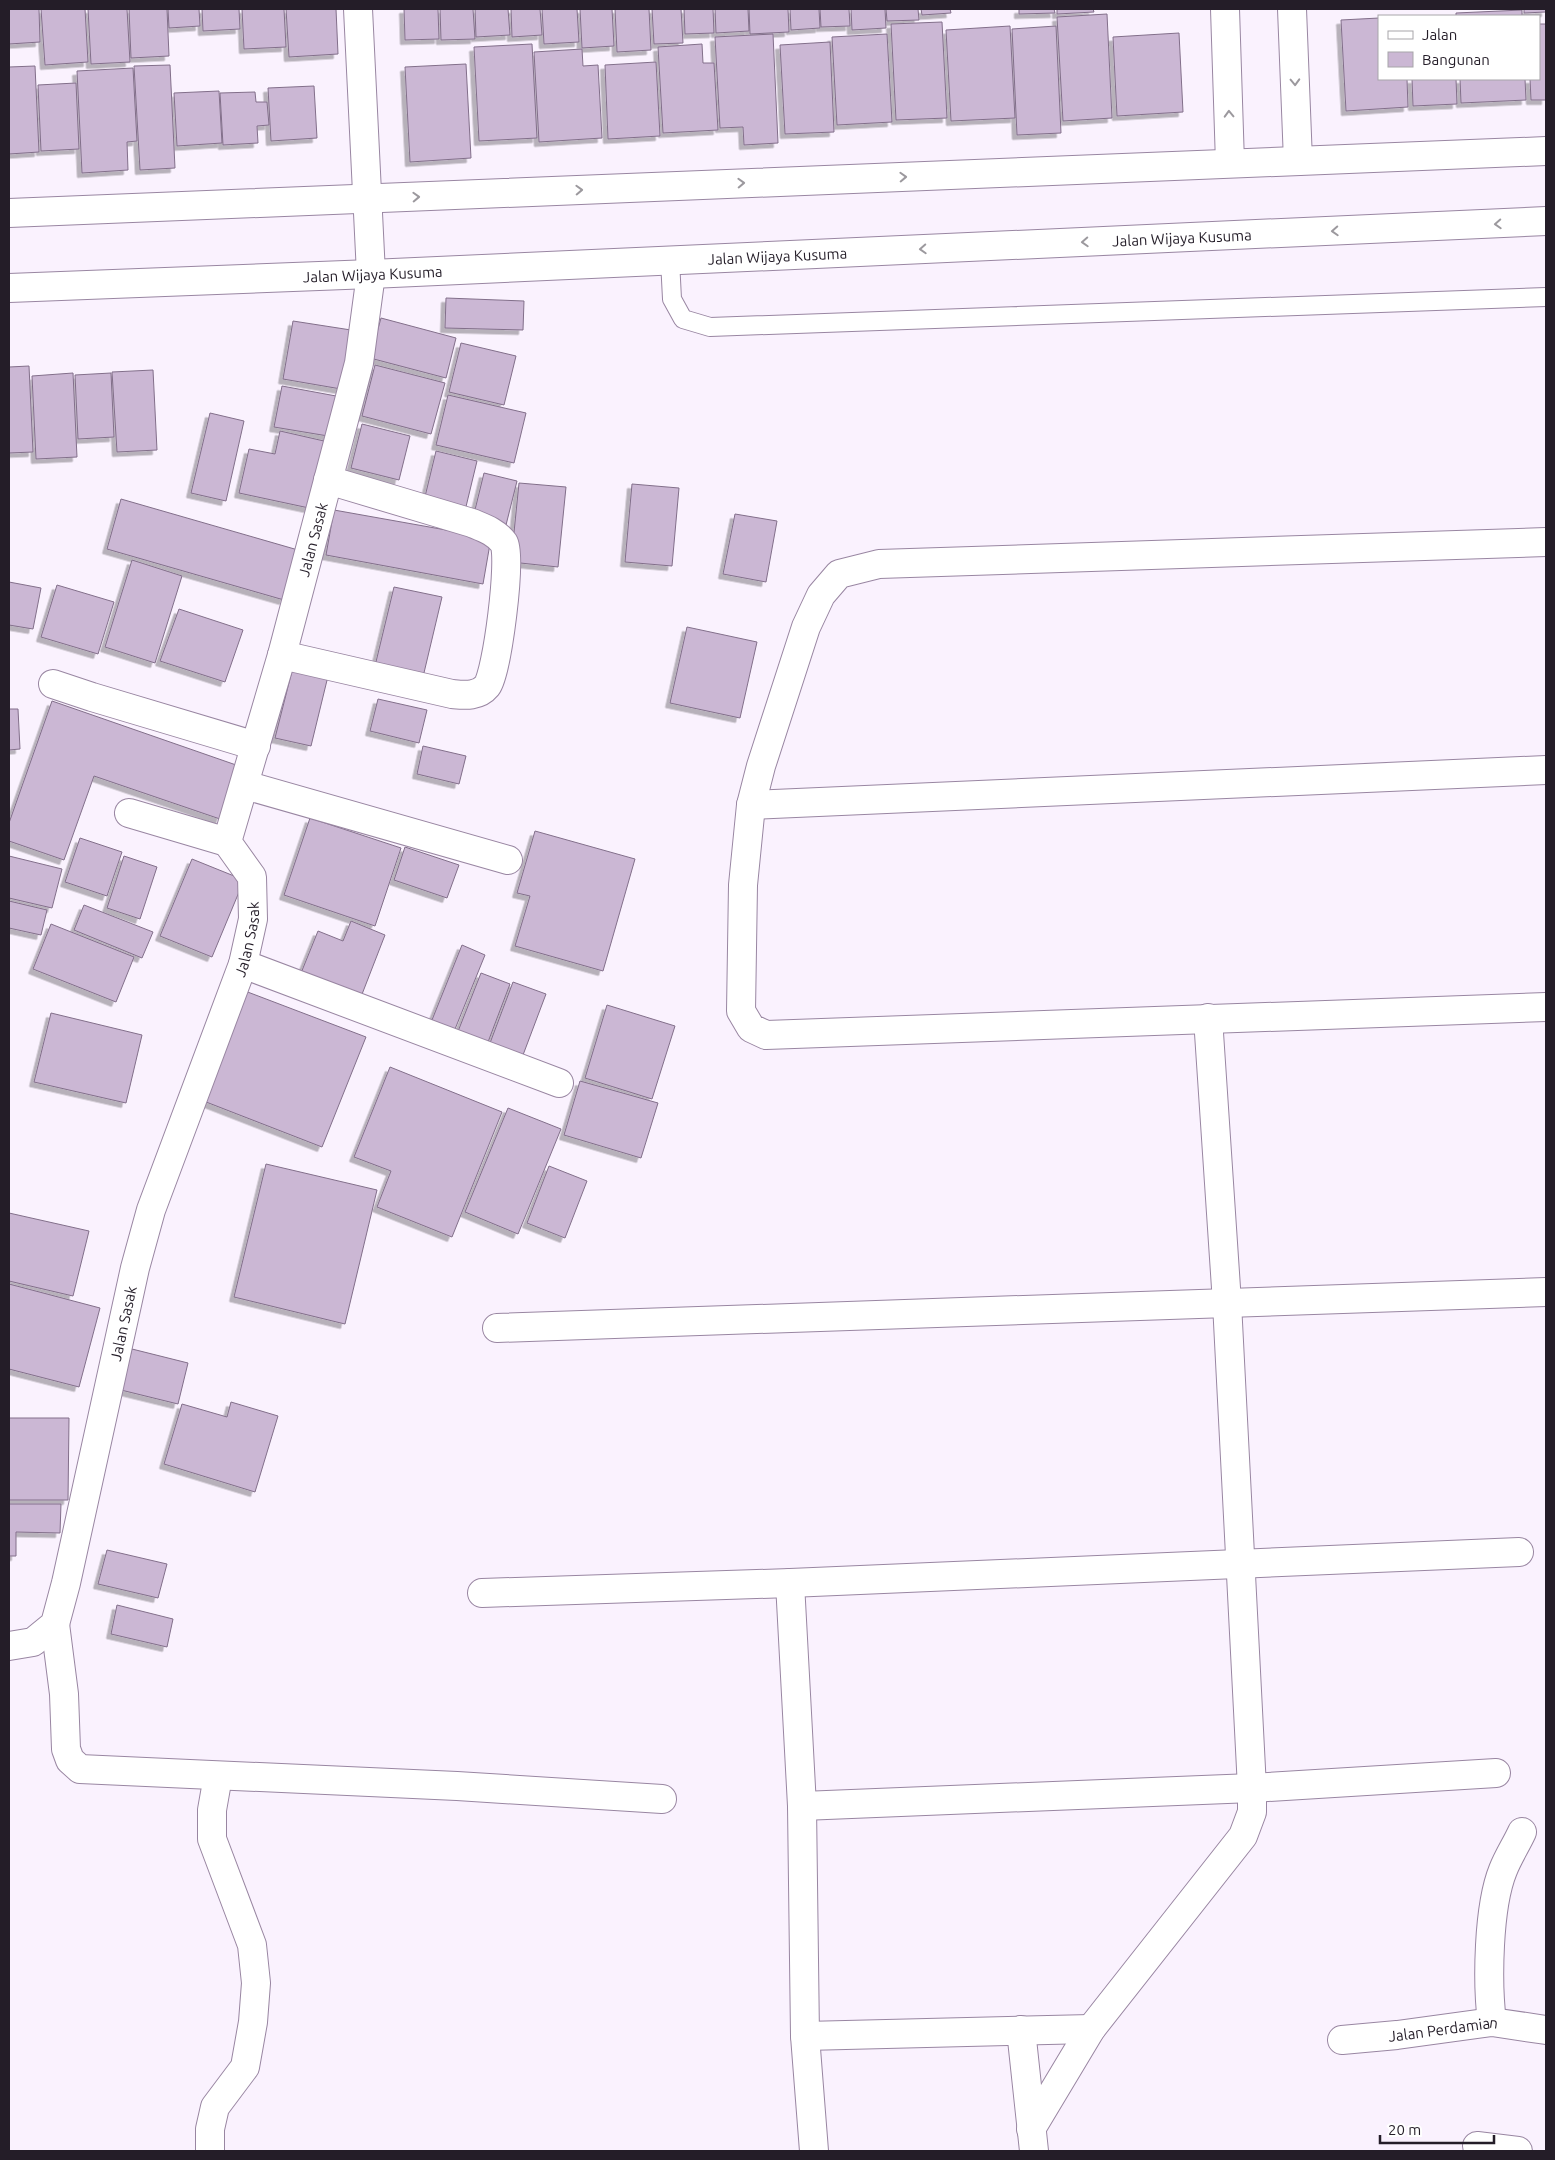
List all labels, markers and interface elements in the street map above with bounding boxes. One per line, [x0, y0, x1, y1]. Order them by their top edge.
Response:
legend [1378, 15, 1540, 80]
text: Jalan [1422, 26, 1457, 43]
text: Bangunan [1422, 51, 1490, 68]
one-way arrow [1290, 78, 1300, 86]
one-way arrow [1223, 110, 1234, 118]
one-way arrow [900, 171, 908, 182]
one-way arrow [737, 178, 745, 189]
one-way arrow [575, 185, 583, 196]
one-way arrow [413, 192, 421, 202]
one-way arrow [1493, 218, 1501, 229]
one-way arrow [1331, 225, 1339, 236]
street label: Jalan Wijaya Kusuma [1112, 226, 1252, 249]
one-way arrow [1081, 236, 1089, 247]
street label: Jalan Wijaya Kusuma [707, 244, 848, 267]
one-way arrow [919, 244, 926, 254]
street label: Jalan Wijaya Kusuma [303, 262, 443, 285]
street label: Jalan Sasak [295, 500, 331, 578]
street label: Jalan Sasak [231, 901, 262, 979]
street label: Jalan Sasak [106, 1284, 139, 1362]
street label: Jalan Perdamian [1388, 2013, 1499, 2044]
scale bar [1380, 2112, 1494, 2144]
text: 20 m [1388, 2121, 1421, 2138]

